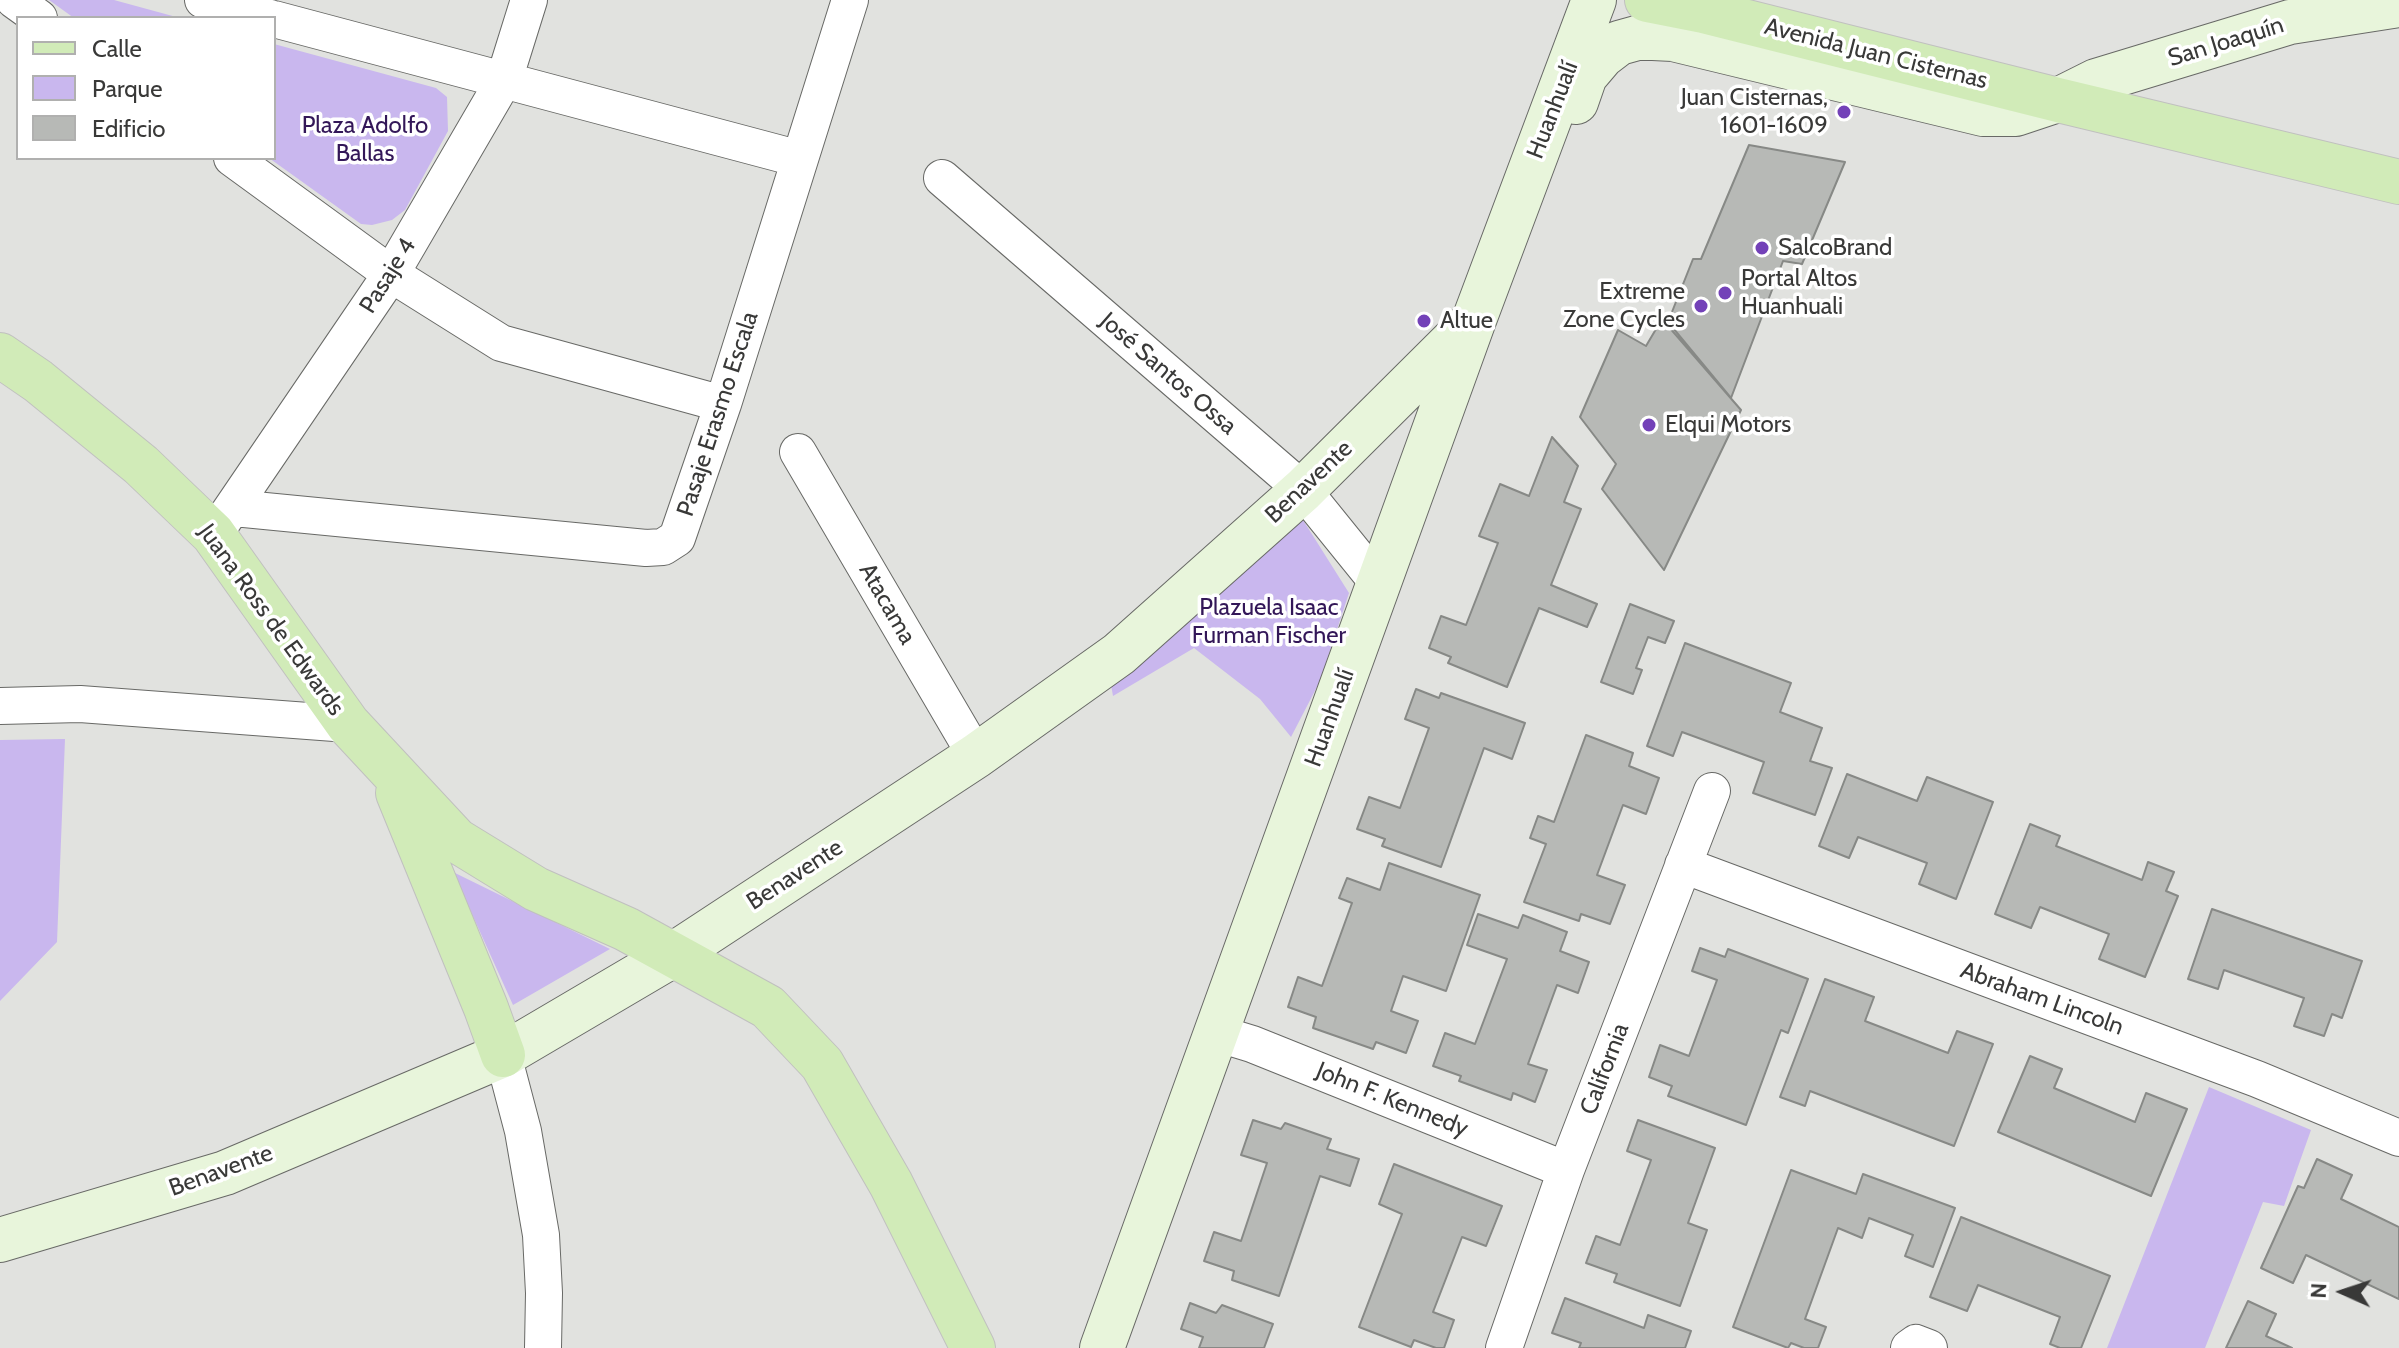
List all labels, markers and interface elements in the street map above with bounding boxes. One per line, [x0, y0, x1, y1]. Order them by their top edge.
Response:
street label: San Joaquín [2165, 11, 2287, 73]
street label: Avenida Juan Cisternas [1762, 12, 1990, 96]
legend [16, 16, 276, 160]
text: Calle [92, 34, 142, 63]
street label: Huanhualí [1521, 57, 1585, 163]
text: Parque [92, 74, 162, 103]
place label: Juan Cisternas, 1601-1609 [1681, 84, 1828, 140]
marker: Juan Cisternas, 1601-1609 [1835, 103, 1853, 121]
park label: Plaza Adolfo Ballas [302, 112, 428, 168]
text: Edificio [92, 114, 166, 143]
street label: Pasaje 4 [354, 233, 422, 319]
place label: SalcoBrand [1778, 234, 1892, 262]
marker: SalcoBrand [1753, 239, 1771, 257]
place label: Portal Altos Huanhuali [1741, 265, 1857, 321]
place label: Extreme Zone Cycles [1563, 278, 1685, 334]
marker: Portal Altos Huanhuali [1716, 284, 1734, 302]
marker: Extreme Zone Cycles [1692, 297, 1710, 315]
street label: José Santos Ossa [1094, 307, 1242, 441]
place label: Altue [1440, 307, 1493, 335]
street label: Pasaje Erasmo Escala [671, 308, 765, 520]
marker: Altue [1415, 312, 1433, 330]
place label: Elqui Motors [1665, 411, 1791, 439]
marker: Elqui Motors [1640, 416, 1658, 434]
street label: Benavente [1260, 434, 1358, 530]
street label: Juana Ross de Edwards [192, 519, 350, 721]
street label: Atacama [852, 558, 922, 650]
park label: Plazuela Isaac Furman Fischer [1192, 594, 1346, 650]
street label: Huanhualí [1299, 665, 1361, 771]
street label: Benavente [742, 833, 848, 917]
street label: Abraham Lincoln [1956, 956, 2128, 1042]
street label: California [1574, 1019, 1636, 1119]
street label: John F. Kennedy [1312, 1056, 1472, 1144]
street label: Benavente [165, 1139, 277, 1203]
north arrow [2303, 1252, 2383, 1332]
text: N [2305, 1282, 2332, 1299]

